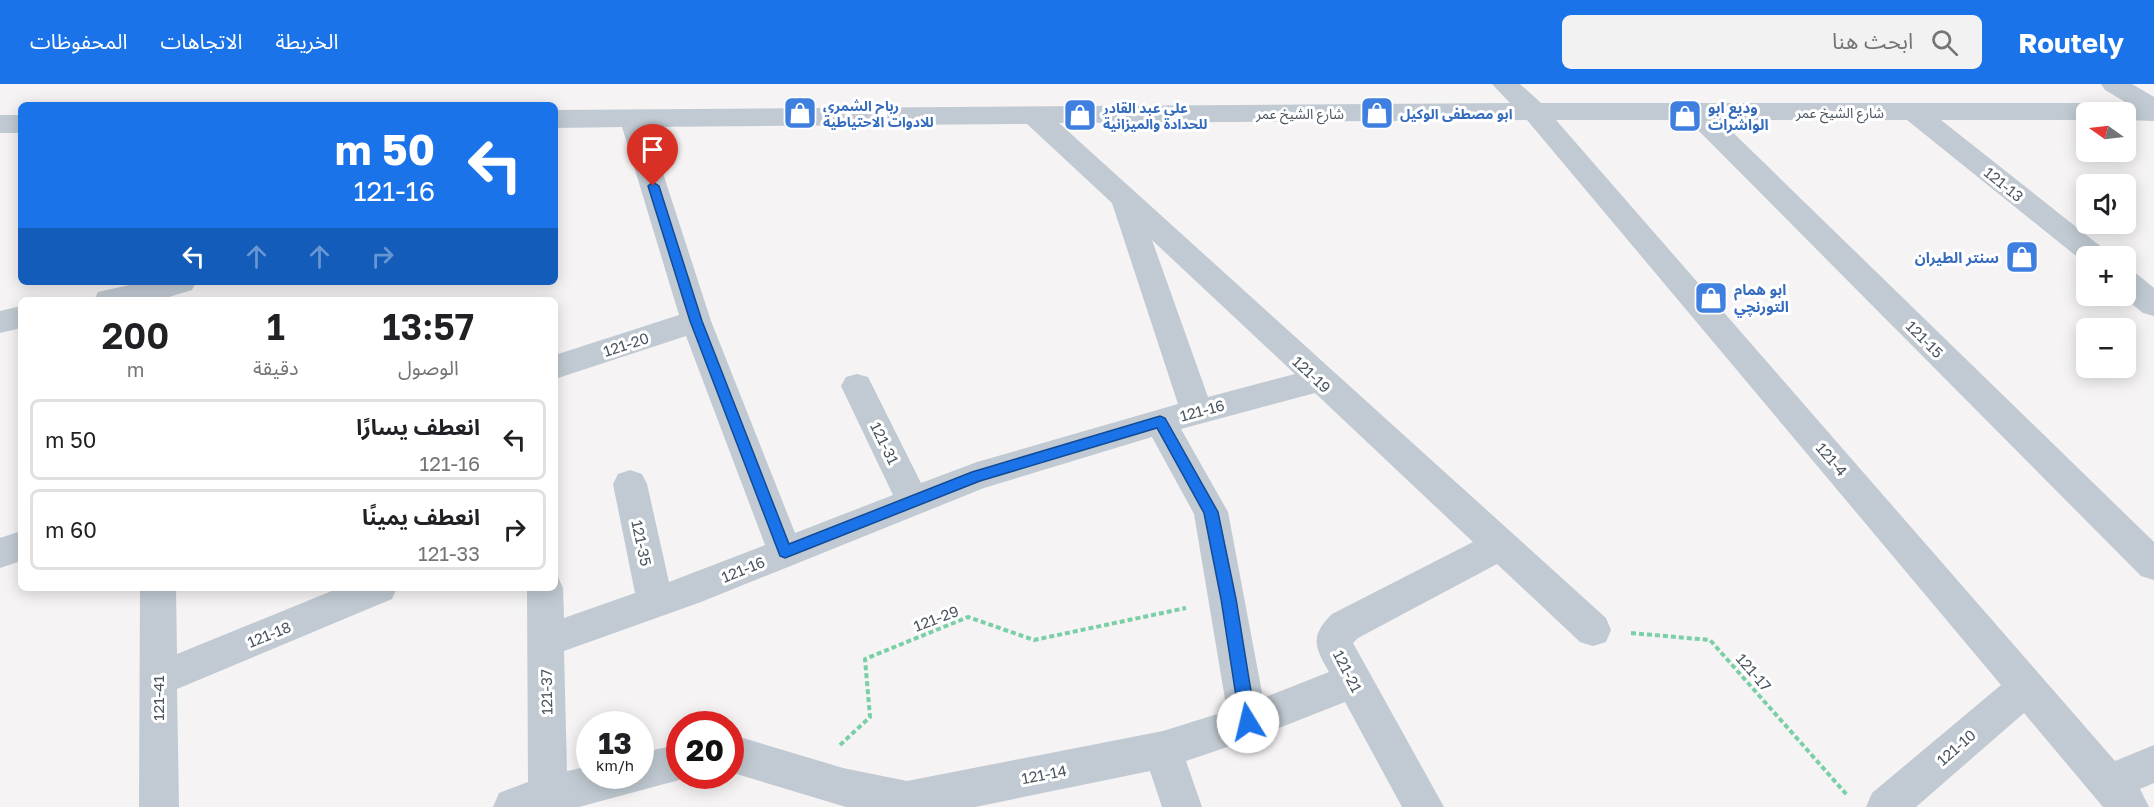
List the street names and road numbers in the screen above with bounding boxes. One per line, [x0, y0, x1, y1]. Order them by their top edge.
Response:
street label: شارع الشيخ عمر [1795, 104, 1884, 124]
street label: شارع الشيخ عمر [1255, 105, 1344, 125]
street label: 121-13 [1981, 163, 2027, 205]
street label: 121-15 [1903, 317, 1947, 361]
street label: 121-20 [601, 328, 651, 360]
street label: 121-19 [1289, 352, 1335, 396]
street label: 121-16 [1178, 395, 1226, 425]
street label: 121-31 [867, 419, 903, 467]
street label: 121-4 [1813, 439, 1851, 479]
street label: 121-35 [628, 518, 656, 568]
street label: 121-16 [719, 552, 767, 586]
street label: 121-29 [911, 601, 961, 635]
street label: 121-18 [245, 617, 293, 651]
street label: 121-21 [1330, 647, 1366, 695]
street label: 121-17 [1733, 649, 1775, 695]
street label: 121-37 [537, 669, 555, 715]
street label: 121-41 [149, 675, 167, 721]
street label: 121-10 [1933, 725, 1979, 769]
street label: 121-14 [1020, 761, 1068, 787]

